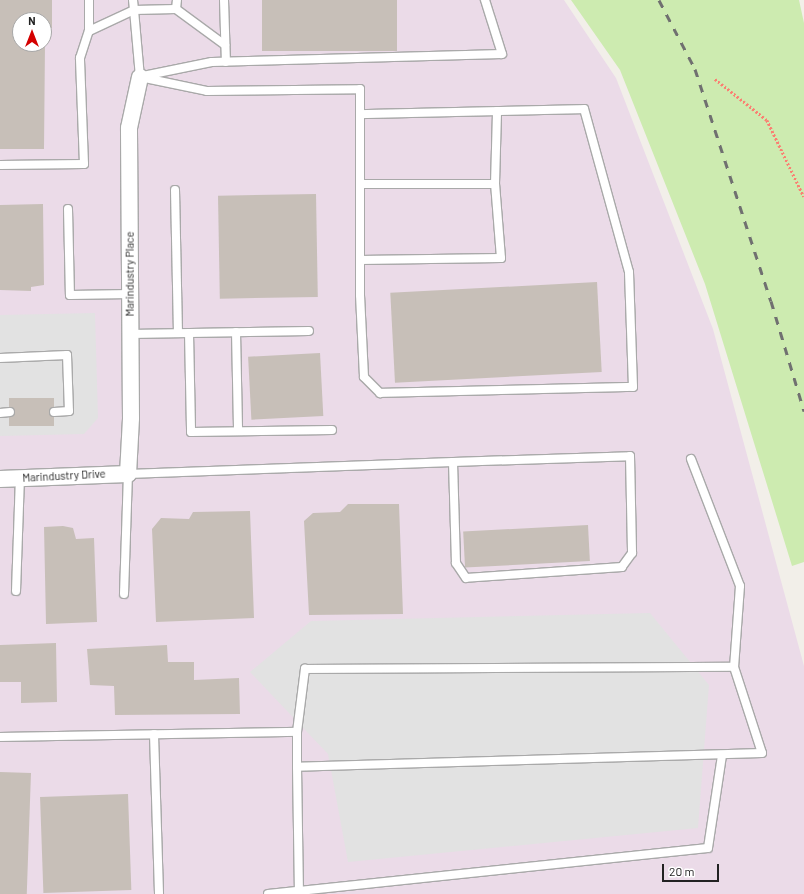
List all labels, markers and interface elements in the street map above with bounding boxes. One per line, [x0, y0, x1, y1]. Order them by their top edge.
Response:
north arrow [12, 12, 52, 52]
text: N [28, 14, 36, 27]
street label: Marindustry Place [123, 231, 137, 317]
street label: Marindustry Drive [22, 467, 106, 485]
scale bar [664, 856, 721, 882]
text: 20 m [669, 864, 695, 878]

